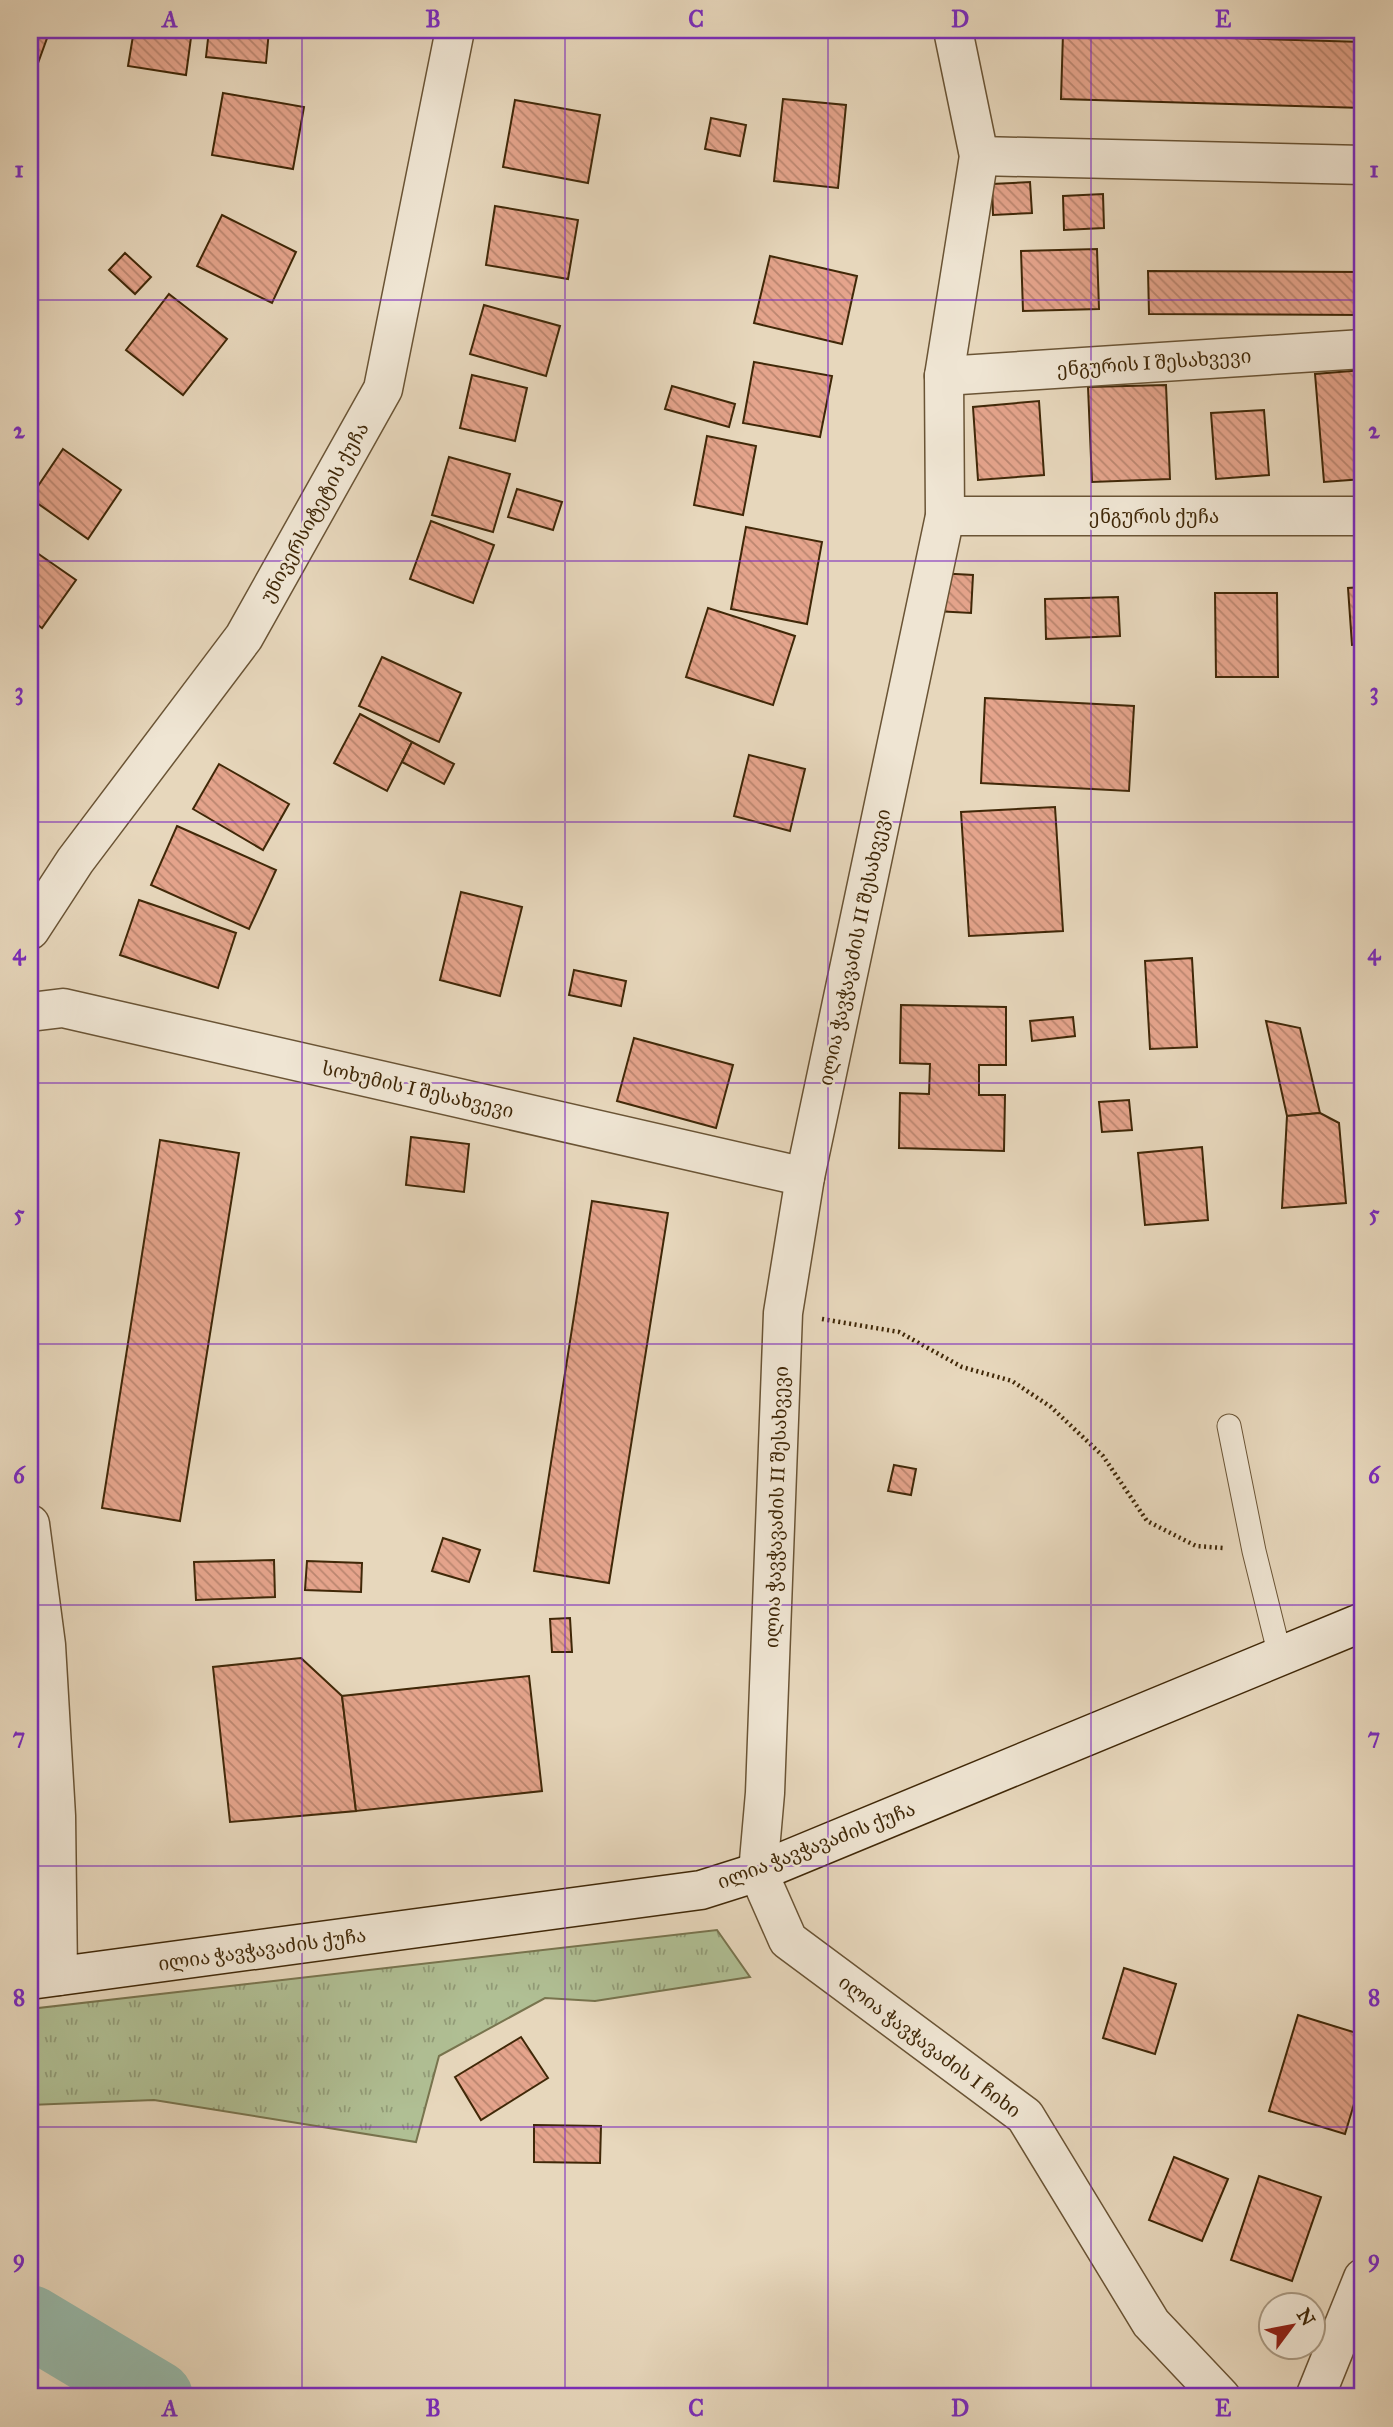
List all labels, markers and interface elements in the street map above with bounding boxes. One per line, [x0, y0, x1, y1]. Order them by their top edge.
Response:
text: A [160, 5, 178, 33]
text: B [425, 5, 441, 33]
text: C [688, 5, 704, 33]
text: D [951, 5, 969, 33]
text: E [1215, 5, 1232, 33]
text: 1 [14, 155, 24, 183]
text: 1 [1369, 155, 1379, 183]
street label: ენგურის I შესახვევი [1056, 344, 1252, 381]
text: 2 [13, 416, 25, 444]
text: 2 [1368, 416, 1380, 444]
street label: უნივერსიტეტის ქუჩა [255, 418, 373, 606]
street label: ენგურის ქუჩა [1089, 505, 1219, 528]
text: 3 [14, 677, 24, 706]
text: 3 [1369, 677, 1379, 706]
street label: ილია ჭავჭავაძის II შესახვევი [814, 807, 895, 1088]
text: 4 [13, 938, 27, 966]
text: 4 [1368, 938, 1382, 966]
street label: სოხუმის I შესახვევი [320, 1056, 516, 1123]
text: 5 [14, 1199, 25, 1227]
text: 5 [1369, 1199, 1380, 1227]
street label: ილია ჭავჭავაძის II შესახვევი [760, 1366, 793, 1649]
text: 6 [13, 1461, 26, 1489]
text: 6 [1368, 1461, 1381, 1489]
text: 7 [13, 1722, 25, 1750]
text: 7 [1368, 1722, 1380, 1750]
street label: ილია ჭავჭავაძის ქუჩა [714, 1797, 918, 1894]
street label: ილია ჭავჭავაძის ქუჩა [157, 1924, 368, 1975]
street label: ილია ჭავჭავაძის I ჩიხი [834, 1970, 1025, 2122]
text: 8 [13, 1983, 25, 2011]
text: 8 [1368, 1983, 1380, 2011]
text: 9 [13, 2244, 25, 2273]
text: 9 [1368, 2244, 1380, 2273]
north arrow [1256, 2290, 1326, 2360]
text: N [1292, 2304, 1320, 2330]
text: A [160, 2394, 178, 2422]
text: B [425, 2394, 441, 2422]
text: C [688, 2394, 704, 2422]
text: D [951, 2394, 969, 2422]
text: E [1215, 2394, 1232, 2422]

